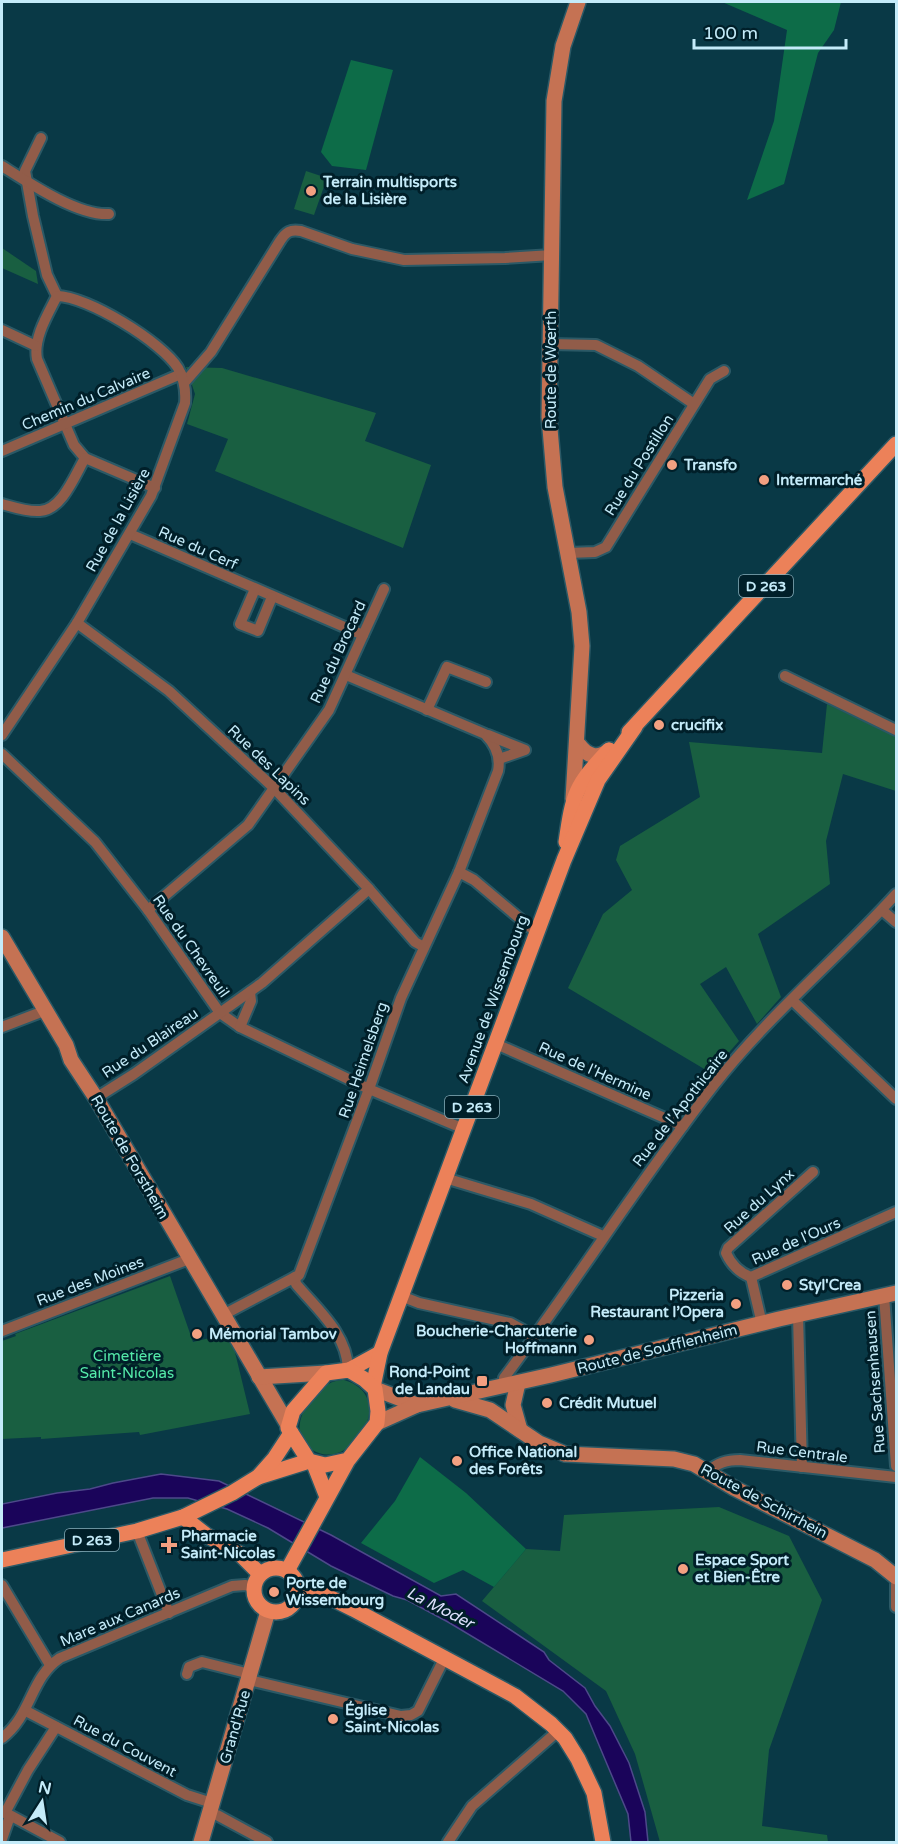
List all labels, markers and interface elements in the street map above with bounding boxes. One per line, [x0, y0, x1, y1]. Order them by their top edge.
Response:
scale bar [694, 12, 846, 50]
text: 100 m [703, 22, 758, 44]
place label: Terrain multisports de la Lisière [322, 173, 457, 208]
marker: Terrain multisports de la Lisière [304, 184, 318, 198]
street label: Route de Wœrth [542, 311, 560, 429]
street label: Chemin du Calvaire [19, 364, 153, 434]
street label: Rue du Postillon [601, 411, 677, 519]
place label: Transfo [683, 456, 737, 474]
marker: Transfo [665, 458, 679, 472]
street label: Rue de la Lisière [82, 465, 154, 575]
place label: Intermarché [776, 471, 863, 489]
marker: Intermarché [757, 473, 771, 487]
street label: Rue du Cerf [156, 523, 241, 574]
road number: D 263 [739, 575, 793, 597]
street label: Rue du Brocard [306, 598, 370, 706]
place label: crucifix [671, 716, 723, 734]
marker: crucifix [652, 718, 666, 732]
street label: Rue des Lapins [224, 721, 314, 809]
street label: Rue du Chevreuil [149, 891, 233, 1001]
street label: Avenue de Wissembourg [454, 912, 532, 1086]
street label: Rue Heimelsberg [335, 1000, 391, 1120]
street label: Rue du Blaireau [98, 1004, 202, 1082]
street label: Rue de l'Hermine [536, 1038, 654, 1104]
street label: Rue de l'Apothicaire [629, 1046, 731, 1170]
street label: Route de Forstheim [87, 1092, 173, 1222]
road number: D 263 [445, 1096, 499, 1118]
street label: Rue du Lynx [720, 1165, 798, 1237]
street label: Rue de l'Ours [749, 1213, 843, 1269]
street label: Rue des Moines [34, 1252, 146, 1310]
place label: Styl'Crea [799, 1276, 861, 1295]
marker: Styl'Crea [780, 1278, 794, 1292]
place label: Pizzeria Restaurant l’Opera [590, 1286, 724, 1322]
marker: Pizzeria Restaurant l’Opera [729, 1297, 743, 1311]
street label: Rue Sachsenhausen [861, 1310, 889, 1454]
street label: Route de Soufflenheim [575, 1320, 739, 1378]
place label: Boucherie-Charcuterie Hoffmann [416, 1322, 578, 1357]
place label: Mémorial Tambov [209, 1325, 337, 1343]
marker: Mémorial Tambov [190, 1327, 204, 1341]
marker: Boucherie-Charcuterie Hoffmann [582, 1333, 596, 1347]
park label: Cimetière Saint-Nicolas [80, 1347, 174, 1382]
place label: Rond-Point de Landau [389, 1363, 470, 1398]
marker: Rond-Point de Landau [475, 1374, 489, 1388]
place label: Crédit Mutuel [559, 1394, 657, 1412]
marker: Crédit Mutuel [540, 1396, 554, 1410]
street label: Rue Centrale [755, 1437, 849, 1467]
place label: Office National des Forêts [469, 1443, 577, 1478]
marker: Office National des Forêts [450, 1454, 464, 1468]
street label: Route de Schirrhein [698, 1460, 830, 1542]
place label: Pharmacie Saint-Nicolas [181, 1527, 275, 1562]
road number: D 263 [65, 1529, 119, 1551]
marker: Pharmacie Saint-Nicolas [162, 1538, 176, 1552]
place label: Espace Sport et Bien-Être [695, 1551, 789, 1586]
marker: Espace Sport et Bien-Être [676, 1562, 690, 1576]
place label: Porte de Wissembourg [286, 1574, 384, 1610]
water label: La Moder [403, 1583, 479, 1634]
street label: Mare aux Canards [57, 1584, 183, 1650]
marker: Porte de Wissembourg [267, 1585, 281, 1599]
street label: Grand'Rue [216, 1688, 254, 1766]
place label: Église Saint-Nicolas [345, 1700, 439, 1736]
street label: Rue du Couvent [70, 1711, 180, 1781]
marker: Église Saint-Nicolas [326, 1712, 340, 1726]
north arrow [12, 1772, 72, 1832]
text: N [37, 1777, 53, 1799]

